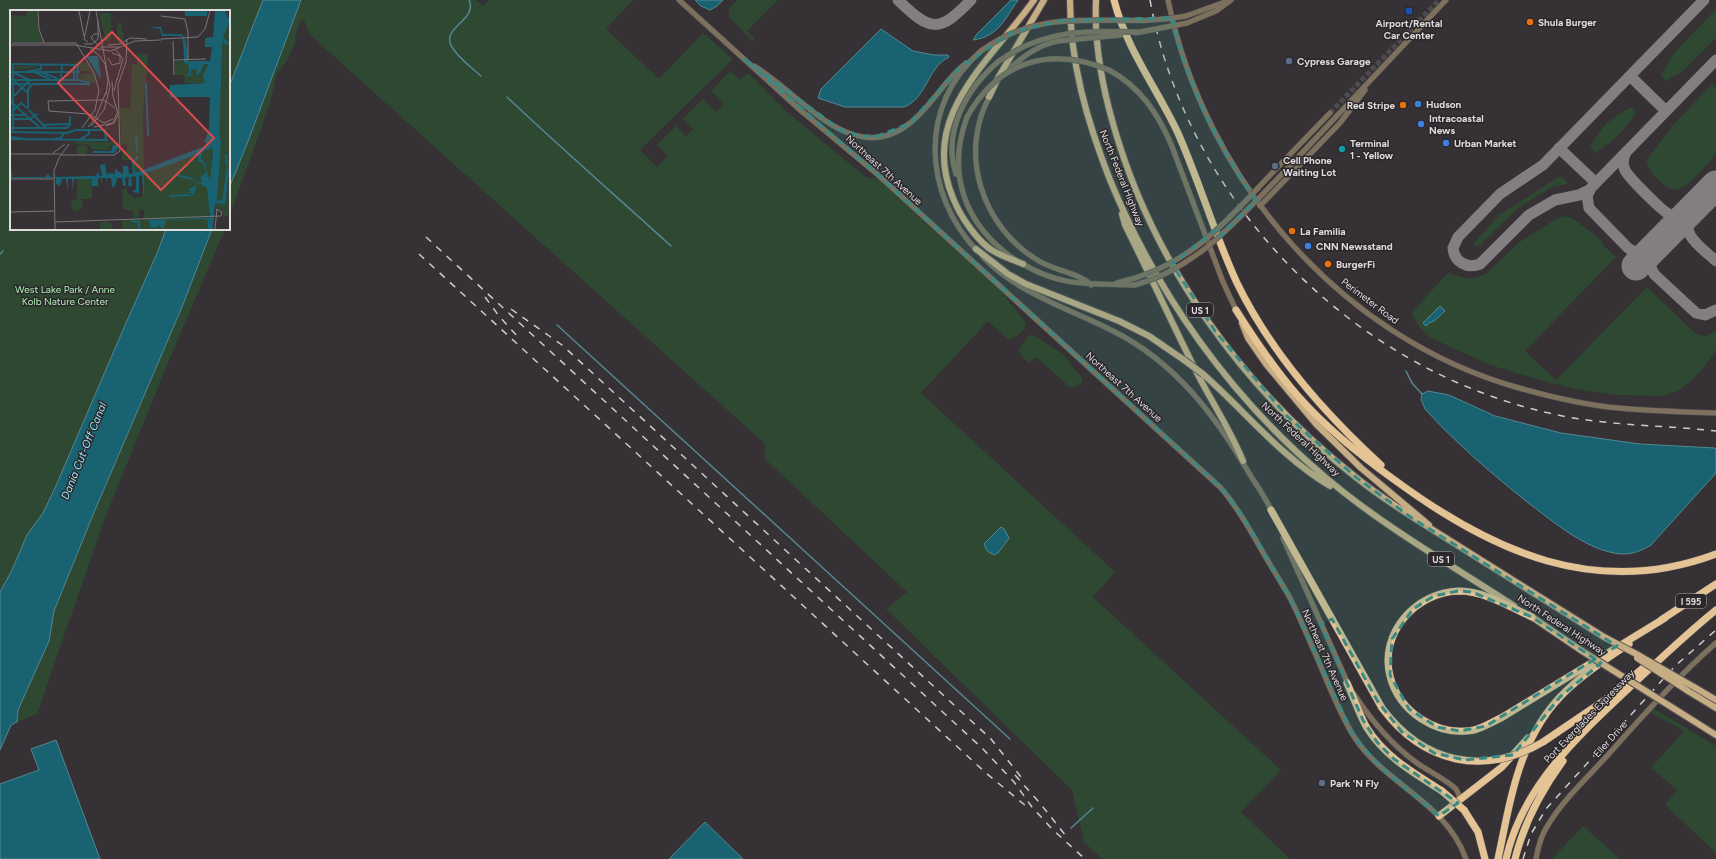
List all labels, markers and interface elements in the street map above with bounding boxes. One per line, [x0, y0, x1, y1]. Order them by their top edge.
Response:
marker: Airport/Rental Car Center [1404, 6, 1414, 16]
inset map [10, 10, 230, 230]
place label: Shula Burger [1538, 16, 1597, 29]
place label: Airport/Rental Car Center [1376, 17, 1442, 42]
marker: Shula Burger [1525, 17, 1535, 27]
place label: Cypress Garage [1297, 55, 1371, 68]
marker: Cypress Garage [1284, 56, 1294, 66]
place label: Hudson [1426, 98, 1462, 111]
place label: Red Stripe [1347, 99, 1395, 112]
marker: Hudson [1413, 99, 1423, 109]
marker: Red Stripe [1398, 100, 1408, 110]
place label: Intracoastal News [1429, 112, 1484, 137]
marker: Intracoastal News [1416, 119, 1426, 129]
street label: North Federal Highway [1097, 128, 1148, 229]
street label: Northeast 7th Avenue [843, 132, 925, 208]
place label: Terminal 1 - Yellow [1350, 137, 1394, 162]
place label: Urban Market [1454, 137, 1517, 150]
marker: Urban Market [1441, 138, 1451, 148]
marker: Terminal 1 - Yellow [1337, 144, 1347, 154]
place label: Cell Phone Waiting Lot [1283, 154, 1336, 179]
marker: Cell Phone Waiting Lot [1270, 161, 1280, 171]
place label: La Familia [1300, 225, 1346, 238]
marker: La Familia [1287, 226, 1297, 236]
place label: CNN Newsstand [1316, 240, 1393, 253]
marker: CNN Newsstand [1303, 241, 1313, 251]
place label: BurgerFi [1336, 258, 1375, 271]
marker: BurgerFi [1323, 259, 1333, 269]
street label: Perimeter Road [1339, 275, 1402, 327]
park label: West Lake Park / Anne Kolb Nature Center [15, 283, 115, 308]
road number: US 1 [1187, 303, 1213, 317]
street label: Northeast 7th Avenue [1083, 349, 1165, 425]
street label: North Federal Highway [1259, 399, 1344, 479]
water label: Dania Cut-Off Canal [59, 400, 110, 501]
road number: US 1 [1428, 552, 1454, 566]
street label: North Federal Highway [1515, 591, 1609, 659]
road number: I 595 [1676, 594, 1706, 608]
street label: Northeast 7th Avenue [1299, 607, 1351, 703]
street label: Port Everglades Expressway [1541, 666, 1638, 766]
street label: Eller Drive [1590, 718, 1630, 760]
place label: Park 'N Fly [1330, 777, 1379, 790]
marker: Park 'N Fly [1317, 778, 1327, 788]

